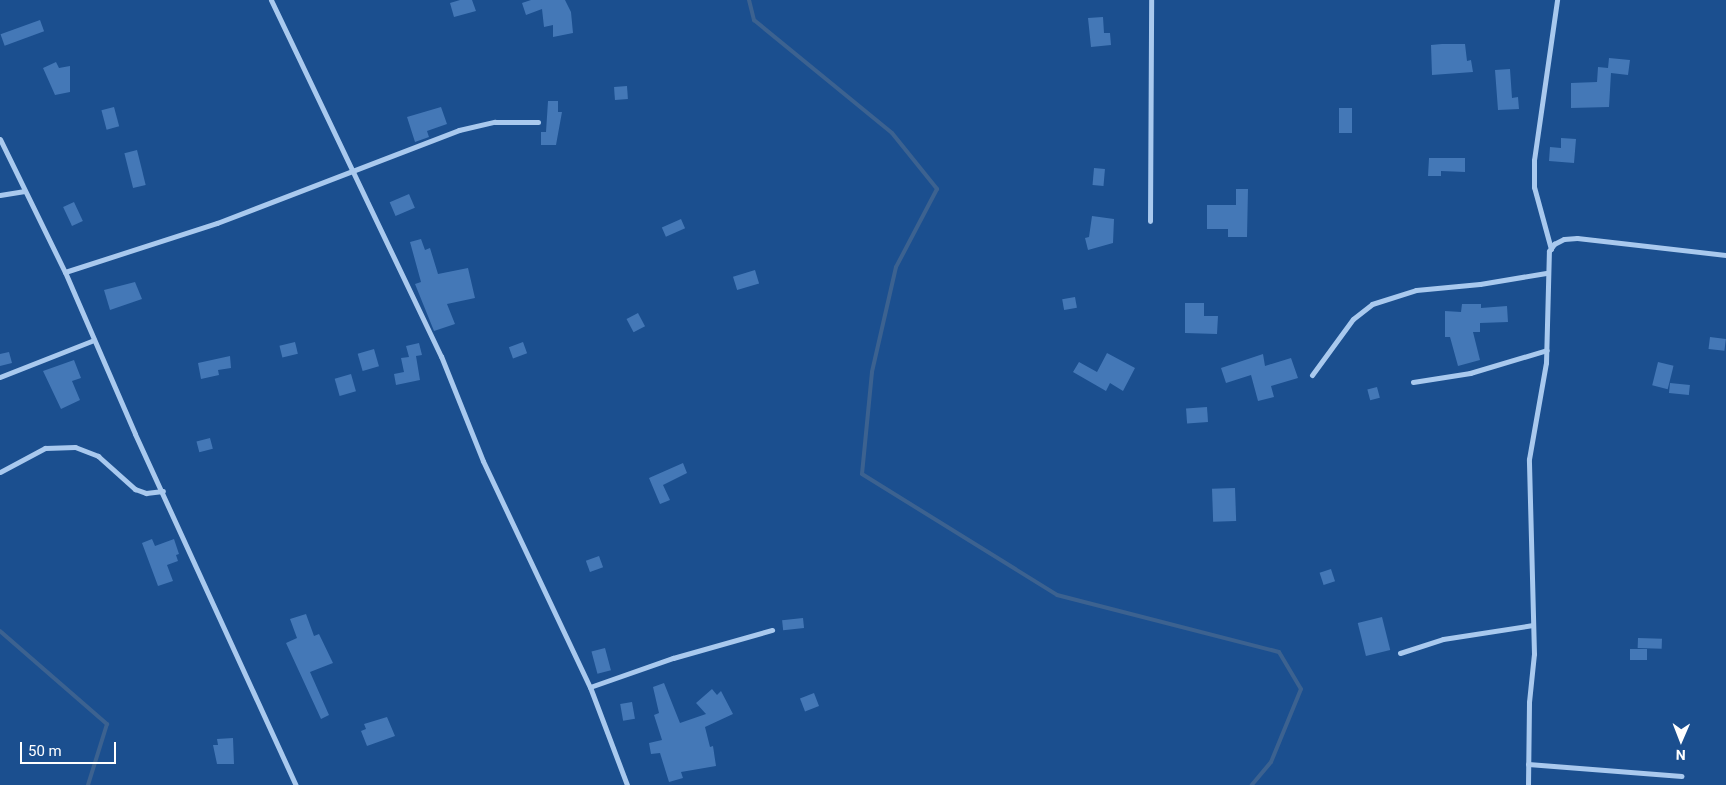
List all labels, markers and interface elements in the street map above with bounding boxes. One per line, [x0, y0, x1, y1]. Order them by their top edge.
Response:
north arrow [1656, 715, 1706, 765]
scale bar [22, 732, 119, 764]
text: 50 m [28, 742, 62, 760]
text: N [1676, 747, 1686, 763]

